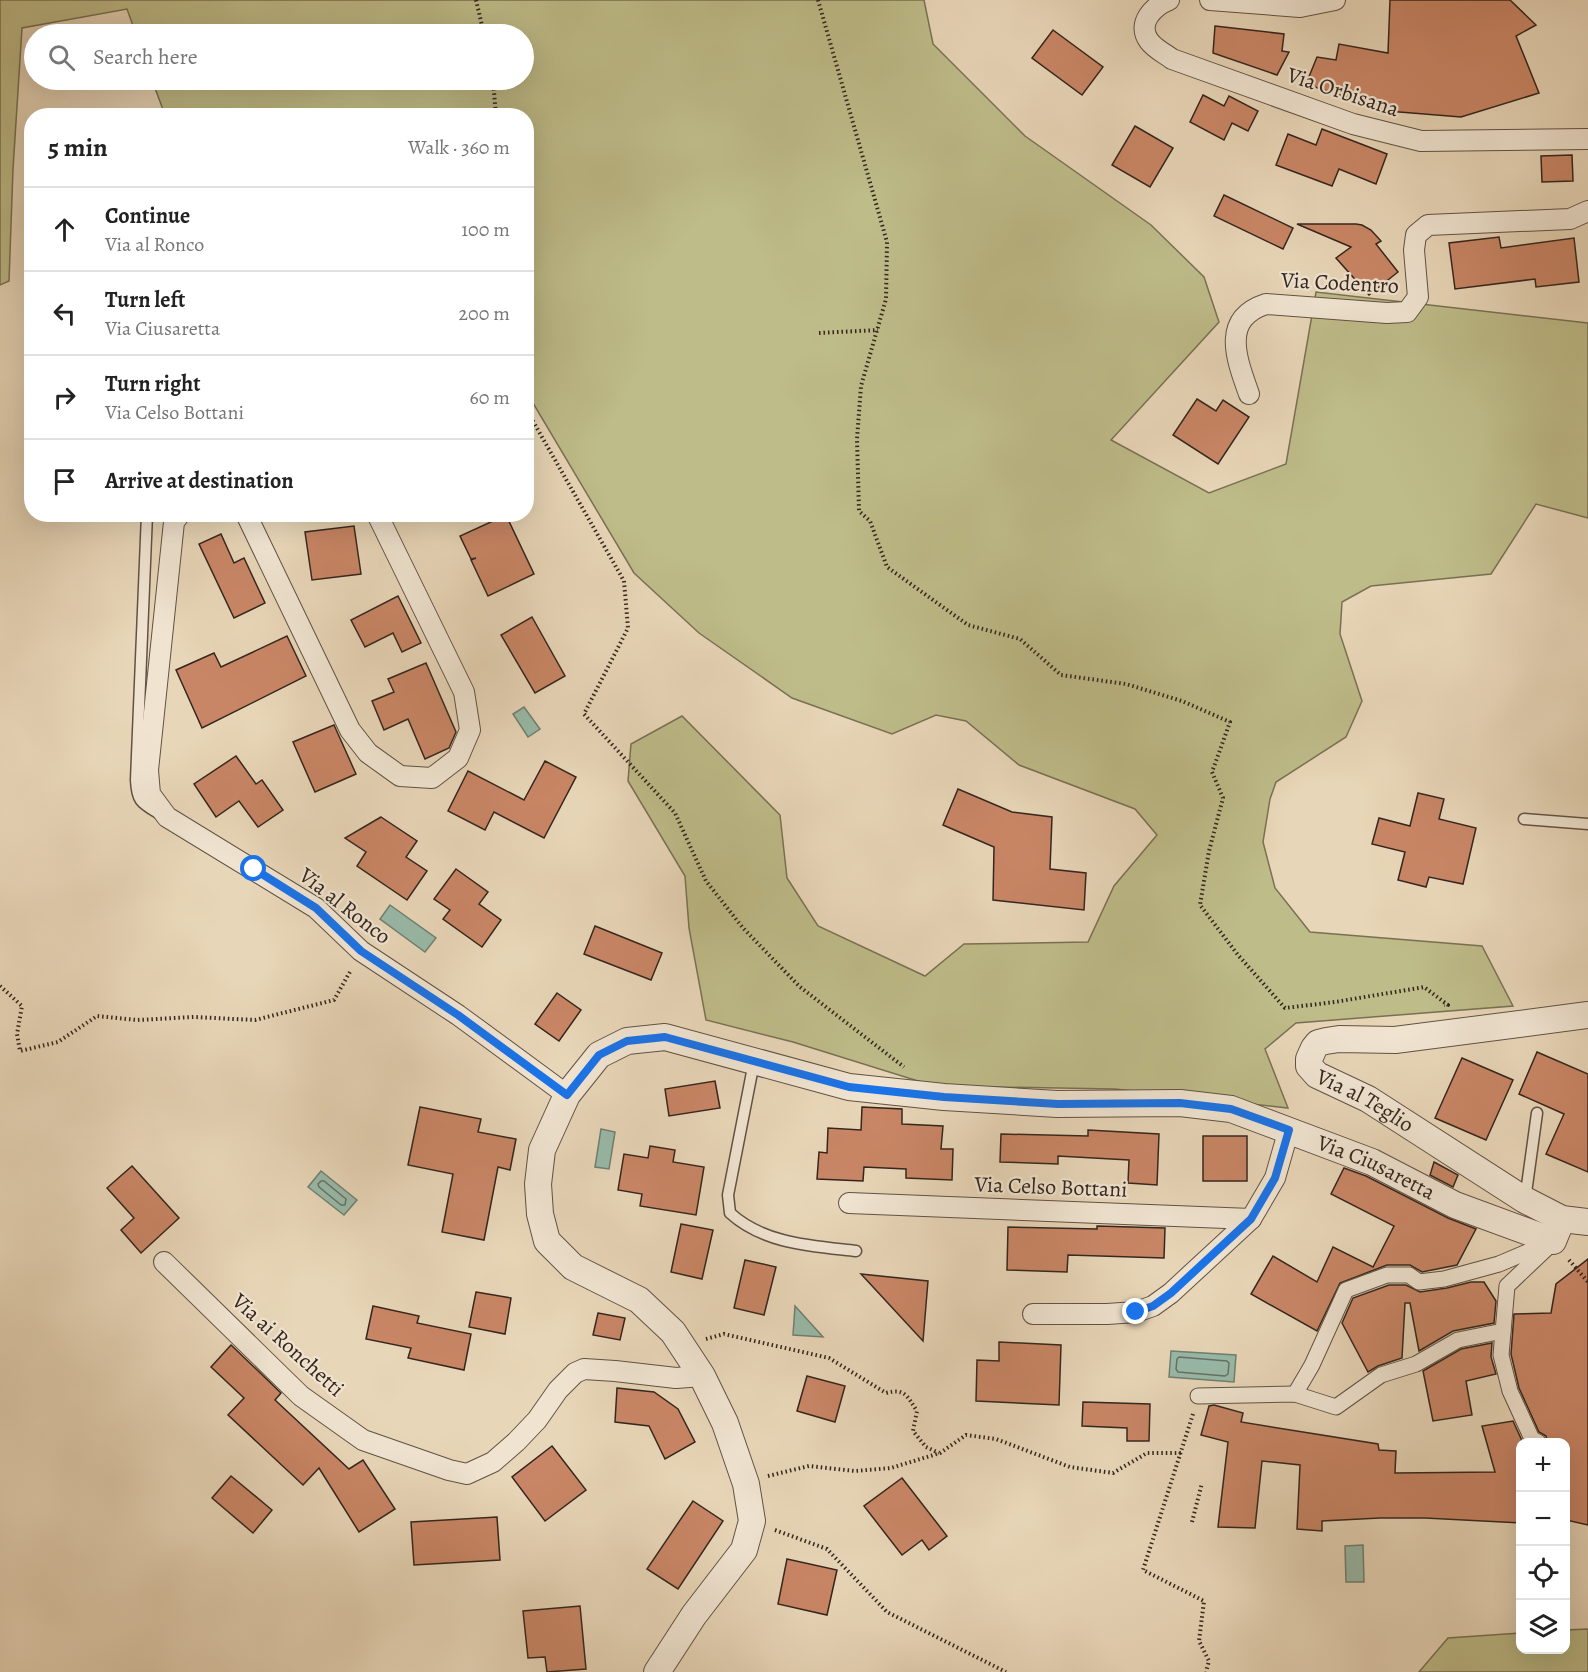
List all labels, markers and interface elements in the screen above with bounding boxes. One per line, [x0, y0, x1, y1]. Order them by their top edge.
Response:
search box [24, 24, 534, 90]
icon: search [45, 41, 78, 74]
text: Search here [93, 42, 198, 72]
street label: Via Orbisana [1282, 60, 1403, 124]
text: 5 min [48, 130, 108, 165]
text: Walk · 360 m [408, 134, 510, 161]
text: Continue [105, 201, 190, 231]
icon: ahead [48, 213, 81, 246]
text: 100 m [461, 216, 510, 243]
text: Via al Ronco [105, 231, 204, 258]
street label: Via Codentro [1279, 265, 1400, 301]
text: Turn left [105, 285, 185, 315]
icon: left [48, 297, 81, 330]
text: 200 m [459, 300, 510, 327]
text: Via Ciusaretta [105, 315, 220, 342]
text: Turn right [105, 369, 201, 399]
icon: right [48, 381, 81, 414]
text: 60 m [470, 384, 510, 411]
text: Via Celso Bottani [105, 399, 244, 426]
icon: arrive [48, 465, 81, 498]
text: Arrive at destination [105, 466, 294, 496]
route start [240, 855, 266, 881]
street label: Via al Ronco [292, 860, 397, 951]
street label: Via al Teglio [1310, 1061, 1420, 1140]
street label: Via Ciusaretta [1312, 1127, 1441, 1208]
street label: Via Celso Bottani [973, 1169, 1128, 1205]
street label: Via ai Ronchetti [225, 1286, 351, 1404]
route end [1122, 1298, 1148, 1324]
map controls [1516, 1438, 1570, 1654]
button: + [1516, 1438, 1570, 1492]
button: − [1516, 1492, 1570, 1546]
button: locate [1516, 1546, 1570, 1600]
button: layers [1516, 1600, 1570, 1654]

